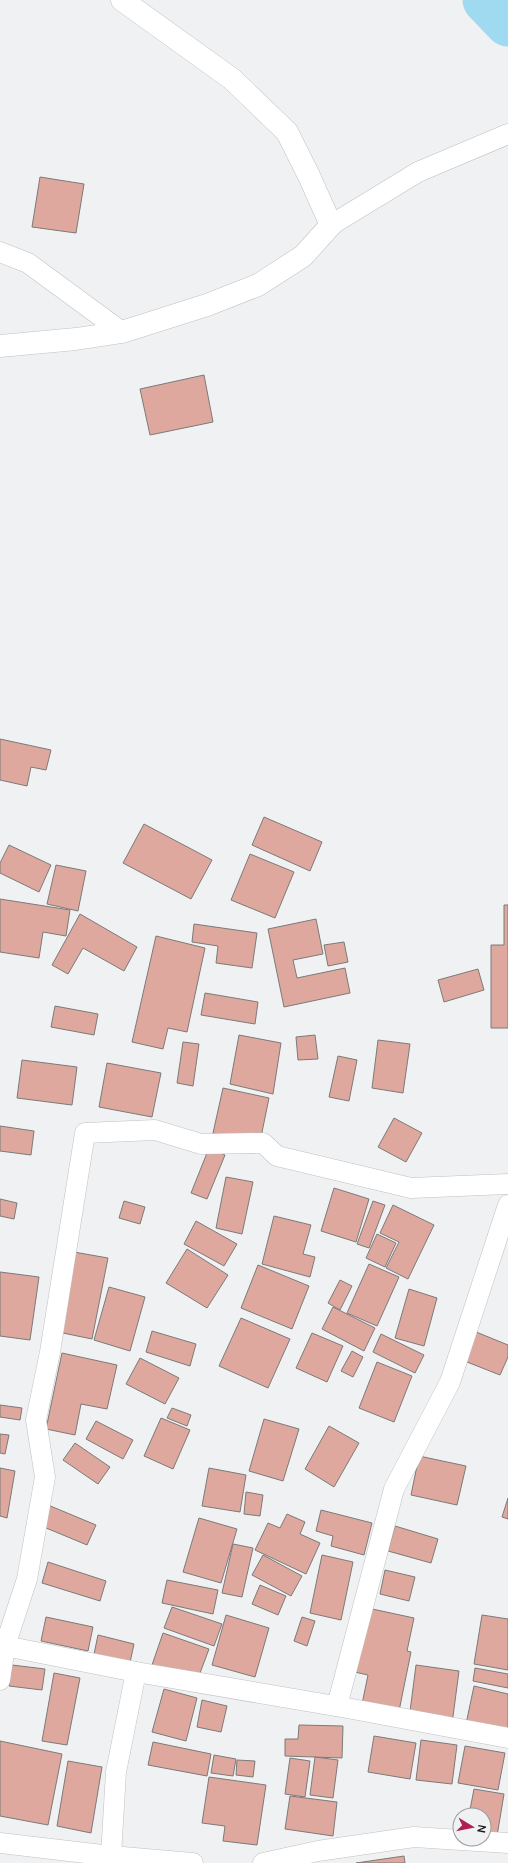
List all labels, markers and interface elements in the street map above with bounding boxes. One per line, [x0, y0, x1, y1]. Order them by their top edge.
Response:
north arrow [452, 1807, 492, 1847]
text: N [474, 1824, 490, 1834]

